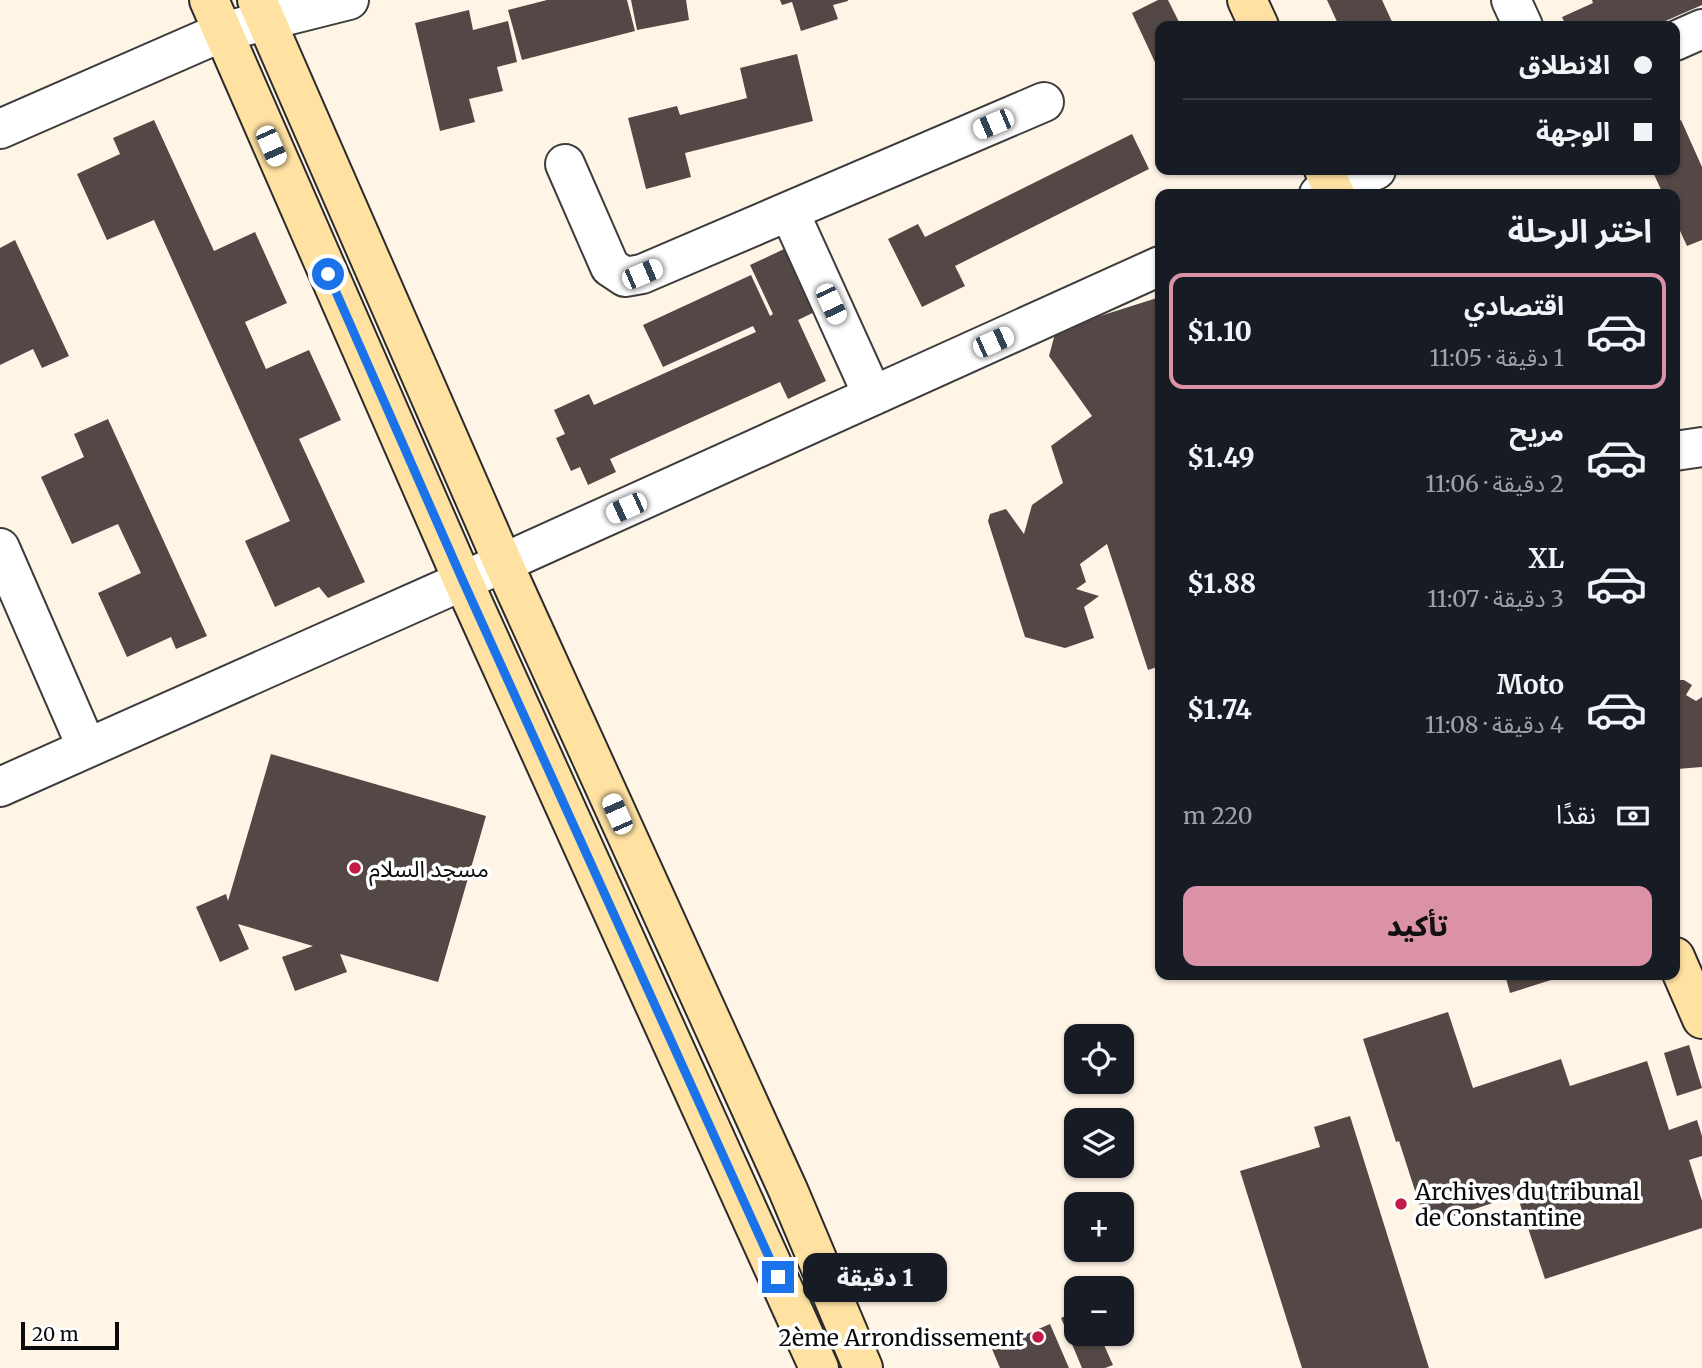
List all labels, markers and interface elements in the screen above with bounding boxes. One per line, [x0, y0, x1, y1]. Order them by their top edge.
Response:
text: الانطلاق [1519, 48, 1610, 81]
car [970, 106, 1017, 142]
text: الوجهة [1536, 115, 1610, 148]
car [253, 123, 290, 169]
text: اختر الرحلة [1508, 211, 1652, 251]
car [619, 256, 666, 292]
route start [312, 258, 344, 290]
car [813, 281, 850, 327]
text: اقتصادي [1464, 289, 1564, 322]
icon: car [1585, 300, 1648, 363]
text: $1.10 [1187, 315, 1252, 348]
car [970, 324, 1017, 360]
text: 1 دقيقة · 11:05 [1430, 343, 1564, 372]
text: مريح [1509, 415, 1564, 448]
icon: car [1585, 426, 1648, 489]
text: $1.49 [1187, 441, 1255, 474]
text: 2 دقيقة · 11:06 [1425, 469, 1564, 498]
car [603, 490, 650, 526]
text: XL [1528, 542, 1564, 575]
icon: car [1585, 552, 1648, 615]
text: $1.88 [1187, 567, 1256, 600]
text: 3 دقيقة · 11:07 [1427, 584, 1564, 613]
text: Moto [1497, 668, 1564, 701]
icon: car [1585, 678, 1648, 741]
text: $1.74 [1187, 693, 1252, 726]
text: 4 دقيقة · 11:08 [1425, 710, 1564, 739]
car [599, 791, 636, 837]
icon: cash [1614, 797, 1652, 835]
text: نقدًا [1556, 798, 1596, 831]
text: 220 m [1183, 801, 1253, 830]
place label: مسجد السلام [369, 854, 489, 887]
marker: مسجد السلام [347, 860, 363, 876]
button: تأكيد [1183, 886, 1652, 966]
map controls [1064, 1024, 1134, 1346]
button: locate [1064, 1024, 1134, 1094]
button: layers [1064, 1108, 1134, 1178]
place label: Archives du tribunal de Constantine [1414, 1177, 1640, 1232]
button: + [1064, 1192, 1134, 1262]
marker: Archives du tribunal de Constantine [1393, 1196, 1409, 1212]
callout: 1 دقيقة [802, 1252, 946, 1302]
route end [762, 1261, 794, 1293]
text: 1 دقيقة [837, 1263, 913, 1292]
button: − [1064, 1276, 1134, 1346]
scale bar [21, 1319, 119, 1351]
text: 20 m [32, 1322, 79, 1346]
place label: 2ème Arrondissement [778, 1323, 1024, 1352]
marker: 2ème Arrondissement [1030, 1329, 1046, 1345]

